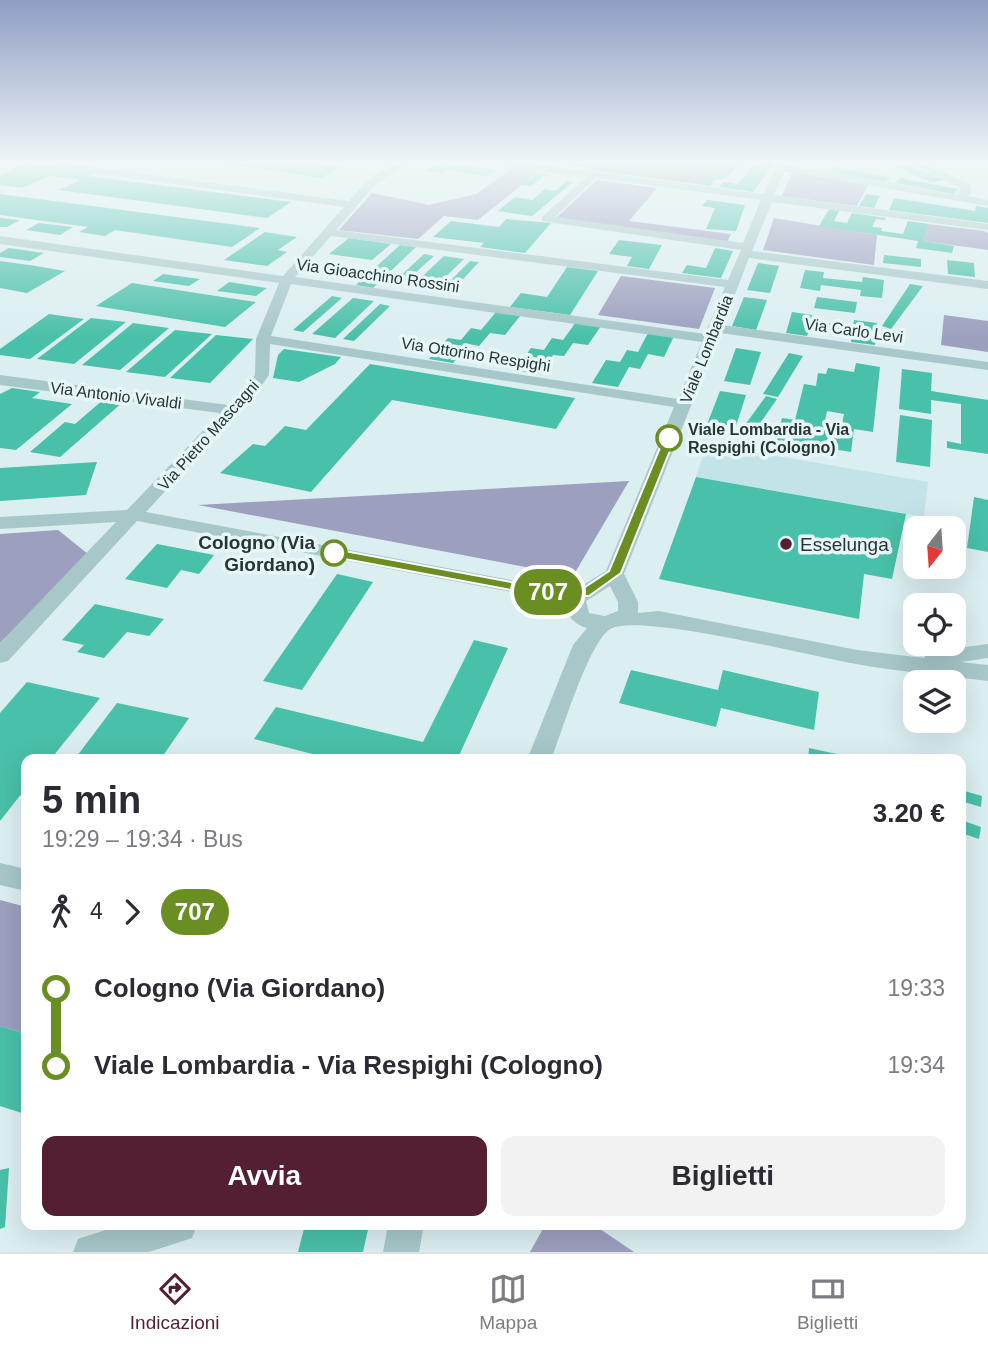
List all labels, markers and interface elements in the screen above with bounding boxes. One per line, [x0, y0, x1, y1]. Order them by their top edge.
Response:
street label: Via Gioacchino Rossini [295, 256, 460, 295]
street label: Viale Lombardia [677, 292, 736, 406]
street label: Via Carlo Levi [804, 315, 904, 346]
street label: Via Ottorino Respighi [400, 334, 552, 375]
street label: Via Pietro Mascagni [155, 377, 262, 494]
street label: Via Antonio Vivaldi [49, 379, 182, 412]
place label: Viale Lombardia - Via Respighi (Cologno) [688, 421, 849, 456]
marker: Viale Lombardia - Via Respighi (Cologno) [656, 425, 682, 451]
north arrow [903, 516, 966, 579]
map controls [903, 516, 966, 733]
place label: Cologno (Via Giordano) [198, 532, 315, 575]
place label: Esselunga [800, 534, 889, 555]
marker: Esselunga [778, 536, 794, 552]
marker: Cologno (Via Giordano) [321, 540, 347, 566]
line badge: 707 [508, 569, 588, 615]
text: 707 [528, 578, 568, 605]
button: locate [903, 593, 966, 656]
button: layers [903, 670, 966, 733]
text: 5 min [42, 779, 141, 821]
text: 3.20 € [873, 798, 945, 828]
text: 19:29 – 19:34 · Bus [42, 826, 243, 852]
icon: walk [42, 893, 80, 931]
icon: forward [113, 893, 151, 931]
text: 4 [90, 898, 103, 924]
text: 707 [175, 898, 215, 925]
text: Cologno (Via Giordano) [94, 973, 385, 1003]
text: 19:33 [887, 975, 945, 1001]
text: Viale Lombardia - Via Respighi (Cologno) [94, 1050, 603, 1080]
text: 19:34 [887, 1052, 945, 1078]
button: Avvia [42, 1136, 487, 1216]
button: Biglietti [501, 1136, 945, 1216]
tab: Indicazioni [130, 1270, 220, 1334]
tab: Mappa [479, 1270, 537, 1334]
tab: Biglietti [797, 1270, 858, 1334]

